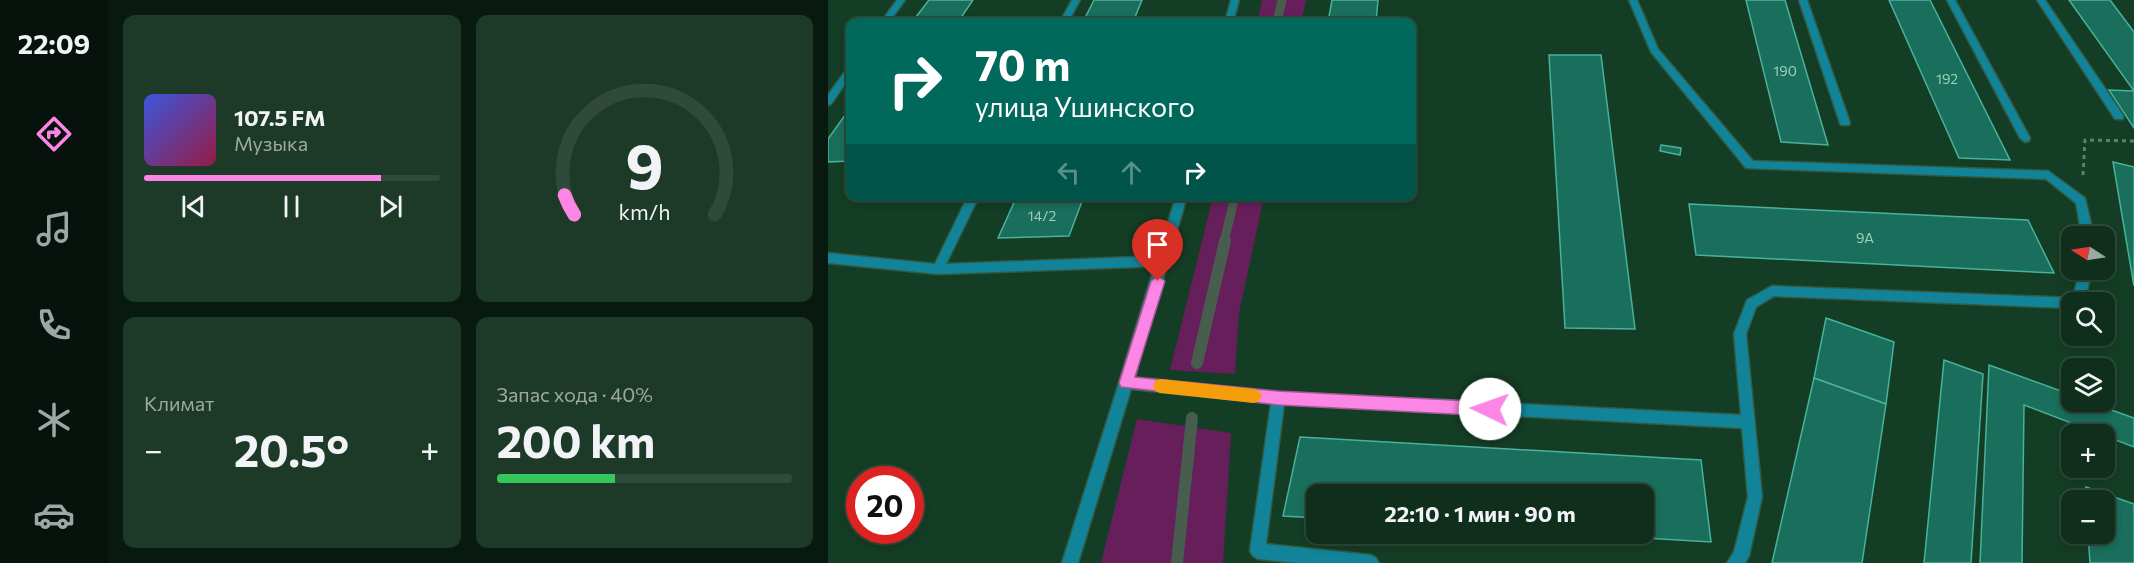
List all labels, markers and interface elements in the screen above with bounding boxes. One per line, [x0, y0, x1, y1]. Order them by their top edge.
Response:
text: 22:09 [18, 27, 90, 60]
text: 70 m [975, 38, 1070, 90]
icon: right [876, 42, 954, 120]
house number: 190 [1773, 62, 1797, 79]
house number: 192 [1936, 70, 1958, 87]
text: улица Ушинского [975, 90, 1195, 123]
text: 107.5 FM [234, 104, 325, 131]
icon: directions [33, 113, 75, 155]
text: 9 [625, 127, 663, 203]
text: Музыка [234, 131, 308, 155]
icon: left [1052, 156, 1085, 189]
icon: ahead [1115, 156, 1148, 189]
icon: right [1178, 156, 1211, 189]
icon: previous [177, 190, 210, 223]
icon: pause [275, 190, 308, 223]
icon: next [374, 190, 407, 223]
text: km/h [618, 199, 670, 225]
house number: 14/2 [1028, 207, 1056, 224]
icon: music [33, 208, 75, 250]
pin [1132, 219, 1183, 281]
north arrow [2061, 226, 2115, 280]
map controls [2061, 226, 2115, 544]
icon: arrive [1141, 228, 1174, 261]
house number: 9А [1856, 229, 1874, 246]
button: search [2061, 292, 2115, 346]
icon: phone [33, 304, 75, 346]
button: layers [2061, 358, 2115, 412]
position arrow [1458, 377, 1522, 441]
text: Запас хода · 40% [497, 382, 653, 406]
text: Климат [144, 391, 214, 415]
icon: climate [33, 399, 75, 441]
text: 200 km [497, 412, 655, 467]
text: 20.5° [234, 421, 349, 476]
button: + [2061, 424, 2115, 478]
text: − [144, 428, 163, 469]
text: + [420, 428, 439, 469]
speed limit sign: 20 [846, 466, 924, 544]
button: − [2061, 490, 2115, 544]
icon: car [33, 494, 75, 536]
text: 22:10 · 1 мин · 90 m [1384, 500, 1576, 527]

